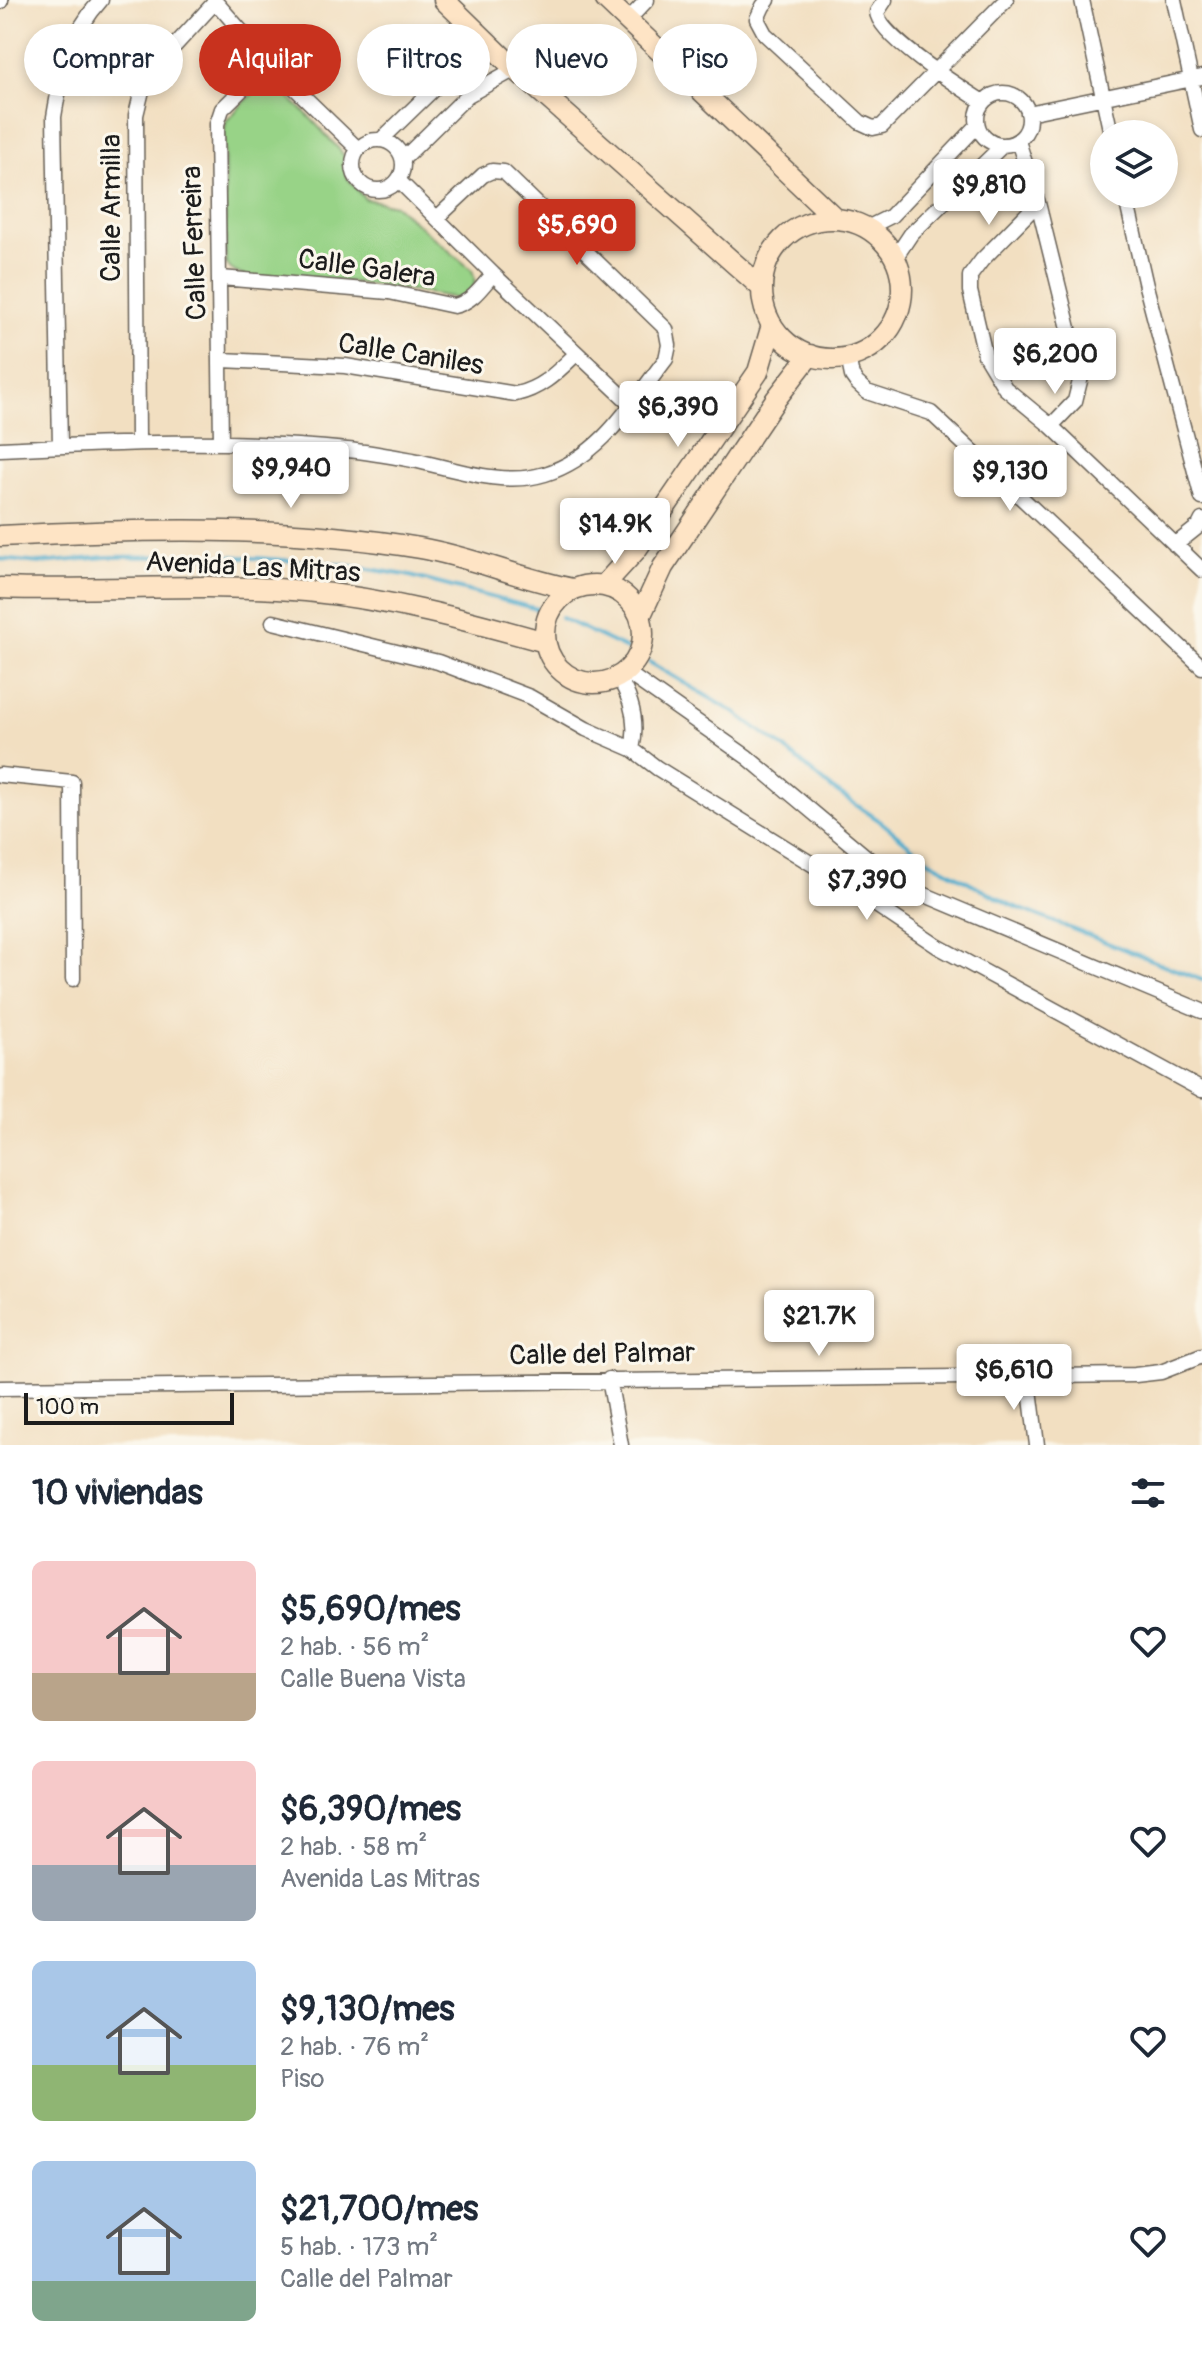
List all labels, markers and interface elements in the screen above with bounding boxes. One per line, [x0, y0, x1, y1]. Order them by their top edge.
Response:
chip: Comprar [24, 24, 183, 96]
chip: Alquilar [199, 24, 341, 96]
chip: Filtros [357, 24, 490, 96]
chip: Nuevo [506, 24, 637, 96]
chip: Piso [653, 24, 757, 96]
map controls [1090, 120, 1178, 208]
button: layers [1090, 120, 1178, 208]
street label: Calle Armilla [94, 134, 129, 282]
pin: $9,810 [924, 159, 1054, 227]
street label: Calle Ferreira [174, 165, 215, 321]
text: $9,810 [951, 169, 1027, 201]
pin: $5,690 [512, 199, 642, 267]
text: $5,690 [536, 209, 618, 241]
street label: Calle Galera [296, 242, 438, 295]
street label: Calle Caniles [336, 326, 486, 383]
pin: $6,200 [990, 328, 1120, 396]
text: $6,200 [1012, 338, 1098, 370]
pin: $6,390 [613, 381, 743, 449]
text: $6,390 [637, 391, 719, 423]
pin: $9,940 [226, 442, 356, 510]
pin: $9,130 [945, 445, 1075, 513]
text: $9,940 [251, 452, 331, 484]
text: $9,130 [972, 455, 1048, 487]
pin: $14.9K [550, 498, 680, 566]
text: $14.9K [578, 508, 652, 540]
street label: Avenida Las Mitras [144, 544, 362, 591]
pin: $7,390 [802, 854, 932, 922]
text: $7,390 [827, 864, 907, 896]
pin: $21.7K [754, 1290, 884, 1358]
text: $21.7K [782, 1300, 856, 1332]
street label: Calle del Palmar [509, 1335, 695, 1374]
pin: $6,610 [949, 1344, 1079, 1412]
text: $6,610 [975, 1354, 1053, 1386]
scale bar [24, 1389, 234, 1425]
text: 100 m [36, 1393, 99, 1421]
icon: filters [1126, 1471, 1170, 1515]
text: 10 viviendas [32, 1472, 203, 1515]
text: $5,690/mes [280, 1588, 460, 1631]
icon: home [96, 1593, 192, 1689]
icon: heart [1126, 1619, 1170, 1663]
text: 2 hab. · 56 m² [280, 1631, 429, 1663]
text: Calle Buena Vista [280, 1663, 466, 1695]
text: $6,390/mes [280, 1788, 461, 1831]
icon: home [96, 1793, 192, 1889]
icon: heart [1126, 1819, 1170, 1863]
text: 2 hab. · 58 m² [280, 1831, 427, 1863]
text: Avenida Las Mitras [280, 1863, 480, 1895]
text: $9,130/mes [280, 1988, 454, 2031]
icon: home [96, 1993, 192, 2089]
icon: heart [1126, 2019, 1170, 2063]
text: 2 hab. · 76 m² [280, 2031, 429, 2063]
text: Piso [280, 2063, 325, 2095]
text: $21,700/mes [280, 2188, 478, 2231]
icon: home [96, 2193, 192, 2289]
icon: heart [1126, 2219, 1170, 2263]
text: 5 hab. · 173 m² [280, 2231, 438, 2263]
text: Calle del Palmar [280, 2263, 453, 2295]

